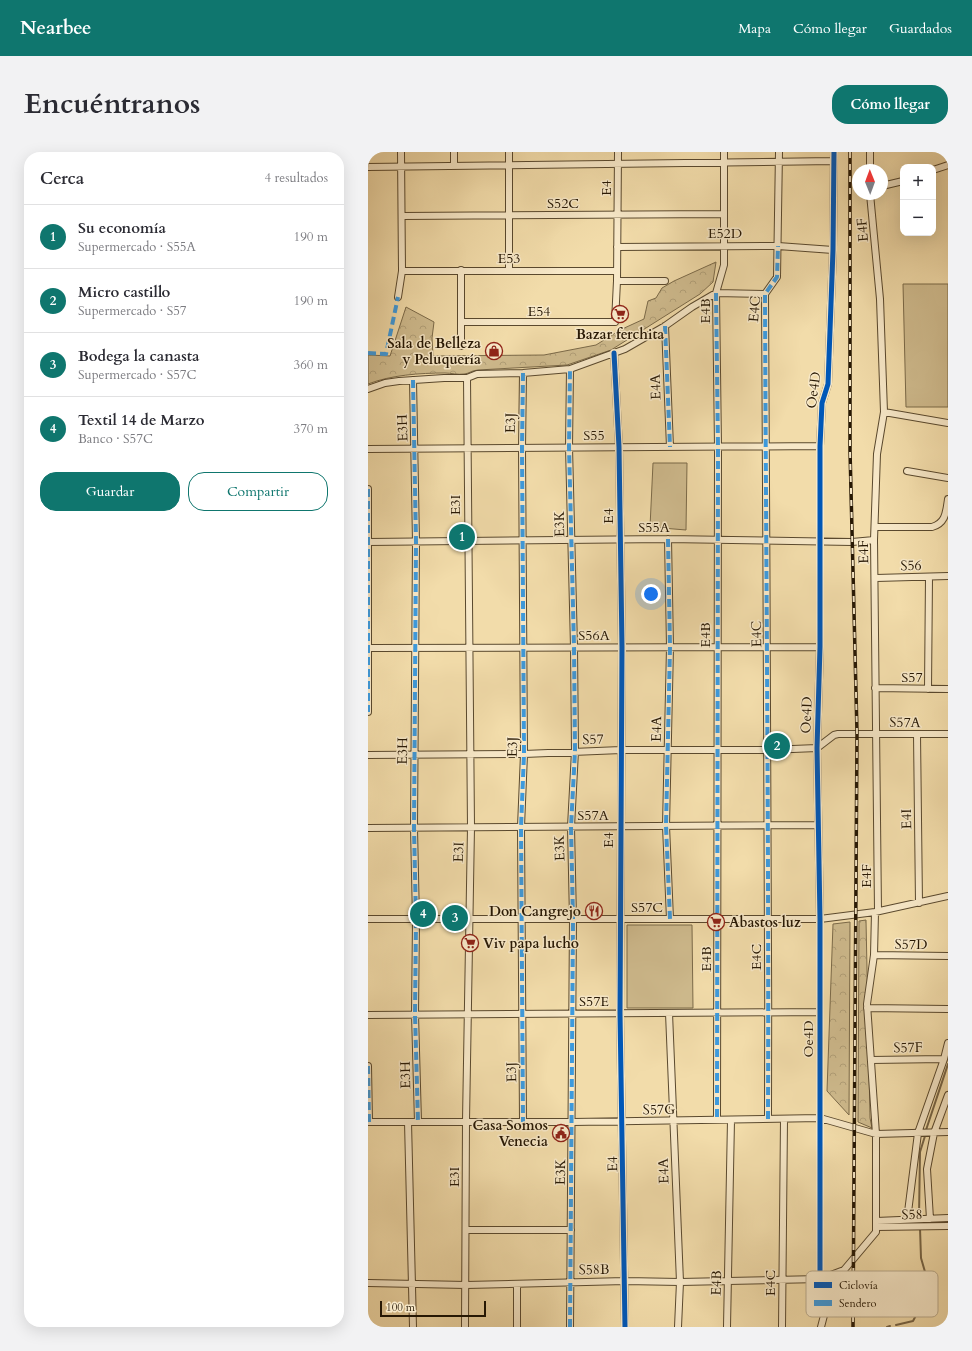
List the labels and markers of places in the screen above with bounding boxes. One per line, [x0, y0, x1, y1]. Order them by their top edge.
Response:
supermarket icon: Bazar ferchita [610, 304, 630, 324]
place label: Bazar ferchita [576, 325, 664, 344]
place label: Sala de Belleza y Peluquería [387, 334, 481, 369]
shop icon: Sala de Belleza y Peluquería [484, 341, 504, 361]
pin: 1 [449, 522, 475, 552]
pin: 2 [764, 731, 790, 761]
pin: 4 [410, 899, 436, 929]
restaurant icon: Don Cangrejo [584, 901, 604, 921]
place label: Don Cangrejo [489, 902, 581, 921]
pin: 3 [442, 903, 468, 933]
supermarket icon: Abastos luz [706, 912, 726, 932]
place label: Abastos luz [729, 913, 801, 932]
supermarket icon: Viv papa lucho [460, 933, 480, 953]
place label: Viv papa lucho [483, 934, 579, 953]
place label: Casa Somos Venecia [472, 1116, 548, 1151]
public building icon: Casa Somos Venecia [551, 1123, 571, 1143]

